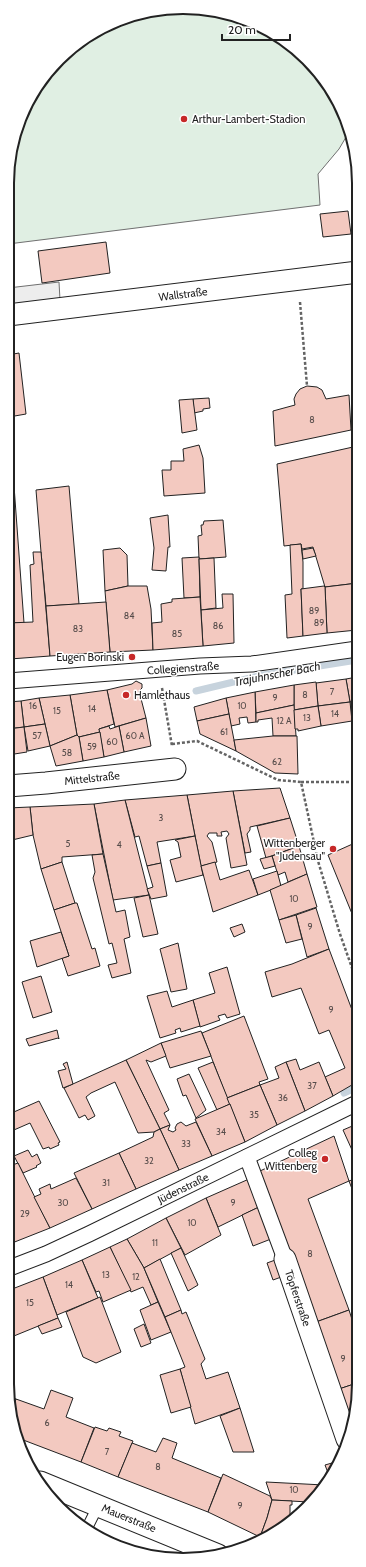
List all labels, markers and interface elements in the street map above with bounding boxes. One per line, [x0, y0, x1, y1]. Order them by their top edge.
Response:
scale bar [222, 16, 290, 42]
text: 20 m [228, 22, 256, 37]
place label: Arthur-Lambert-Stadion [192, 112, 305, 126]
marker: Arthur-Lambert-Stadion [179, 114, 189, 124]
street label: Wallstraße [158, 284, 209, 304]
house number: 8 [309, 414, 315, 425]
house number: 89 [309, 605, 319, 616]
house number: 84 [124, 610, 134, 621]
house number: 89 [314, 617, 324, 628]
house number: 86 [213, 620, 223, 631]
house number: 83 [73, 623, 83, 634]
house number: 85 [172, 628, 182, 639]
place label: Eugen Borinski [56, 650, 124, 664]
marker: Eugen Borinski [127, 652, 137, 662]
street label: Collegienstraße [147, 658, 220, 677]
water label: Trajuhnscher Bach [232, 658, 321, 689]
house number: 7 [330, 686, 335, 697]
place label: Hamlethaus [134, 688, 190, 702]
house number: 8 [302, 689, 308, 700]
marker: Hamlethaus [121, 690, 131, 700]
house number: 9 [272, 692, 278, 703]
house number: 16 [29, 700, 37, 711]
house number: 10 [237, 700, 247, 711]
house number: 14 [88, 703, 96, 714]
house number: 15 [53, 705, 61, 716]
house number: 14 [331, 708, 339, 719]
house number: 13 [303, 712, 311, 723]
house number: 12 A [276, 715, 292, 726]
house number: 61 [220, 726, 228, 737]
house number: 57 [32, 730, 42, 741]
house number: 60 A [126, 730, 145, 741]
house number: 60 [106, 736, 118, 747]
house number: 59 [87, 741, 97, 752]
house number: 58 [62, 747, 72, 758]
house number: 62 [272, 756, 282, 767]
street label: Mittelstraße [64, 768, 121, 788]
house number: 3 [159, 812, 164, 823]
place label: Wittenberger "Judensau" [263, 836, 326, 863]
house number: 5 [66, 838, 71, 849]
house number: 4 [116, 839, 122, 850]
marker: Wittenberger "Judensau" [328, 844, 338, 854]
house number: 10 [289, 893, 299, 904]
house number: 9 [307, 921, 313, 932]
house number: 9 [328, 1004, 334, 1015]
house number: 37 [307, 1080, 317, 1091]
house number: 36 [278, 1092, 288, 1103]
house number: 35 [249, 1109, 259, 1120]
house number: 34 [216, 1126, 226, 1137]
house number: 33 [181, 1138, 191, 1149]
place label: Colleg Wittenberg [265, 1146, 318, 1173]
marker: Colleg Wittenberg [320, 1154, 330, 1164]
house number: 32 [144, 1155, 154, 1166]
street label: Jüdenstraße [154, 1169, 211, 1207]
house number: 31 [102, 1177, 110, 1188]
house number: 30 [57, 1197, 69, 1208]
house number: 9 [230, 1197, 236, 1208]
house number: 29 [20, 1208, 30, 1219]
house number: 10 [187, 1217, 197, 1228]
house number: 11 [152, 1237, 158, 1248]
house number: 8 [307, 1248, 313, 1259]
street label: Töpferstraße [282, 1268, 314, 1328]
house number: 13 [102, 1269, 110, 1280]
house number: 12 [132, 1271, 140, 1282]
house number: 14 [65, 1279, 73, 1290]
house number: 15 [26, 1297, 34, 1308]
house number: 9 [340, 1353, 346, 1364]
house number: 6 [44, 1417, 50, 1428]
house number: 7 [105, 1446, 110, 1457]
house number: 8 [155, 1461, 161, 1472]
house number: 10 [289, 1484, 299, 1495]
house number: 9 [237, 1500, 243, 1511]
street label: Mauerstraße [100, 1501, 159, 1535]

